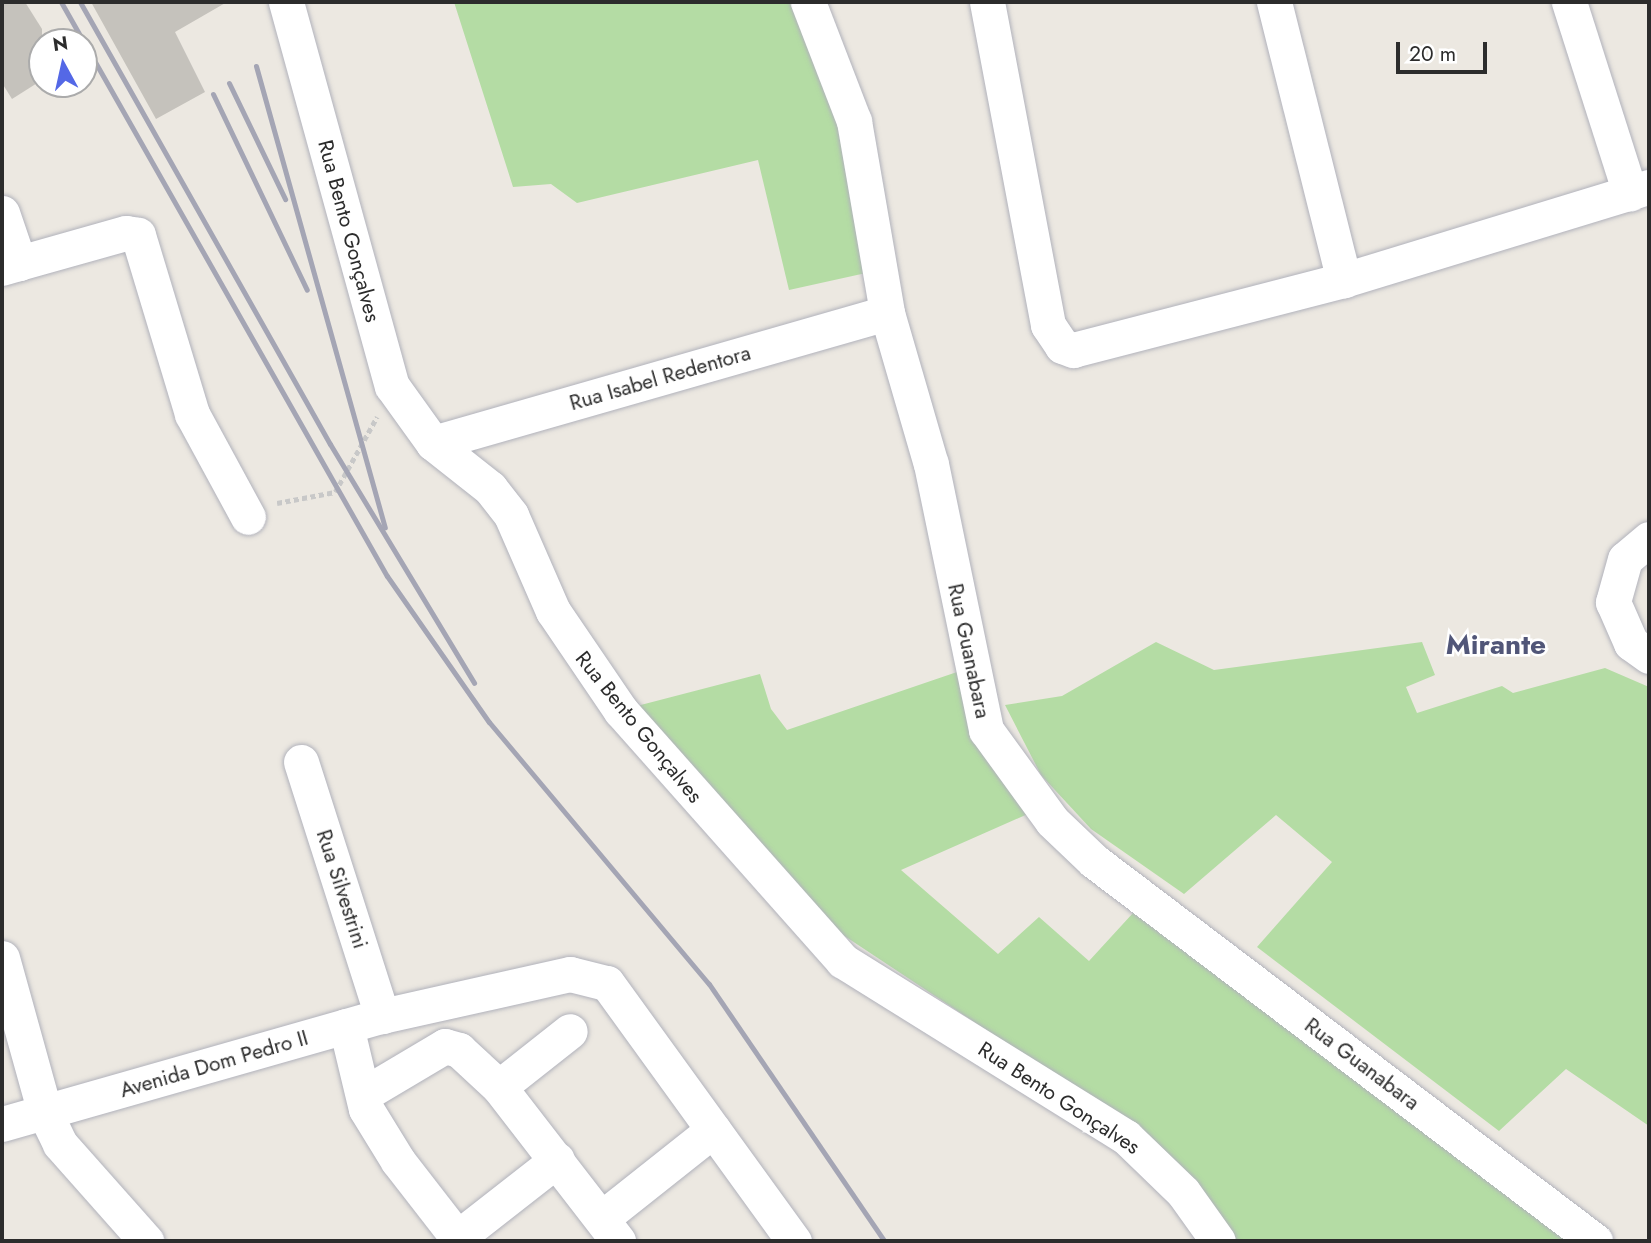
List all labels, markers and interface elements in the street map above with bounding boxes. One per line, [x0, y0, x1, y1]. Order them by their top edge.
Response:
north arrow [28, 28, 98, 98]
scale bar [1399, 28, 1490, 72]
text: N [51, 29, 70, 58]
text: 20 m [1409, 39, 1456, 69]
street label: Rua Bento Gonçalves [313, 137, 385, 325]
street label: Rua Isabel Redentora [567, 340, 753, 416]
street label: Rua Guanabara [942, 581, 996, 721]
district label: Mirante [1446, 628, 1546, 662]
street label: Rua Bento Gonçalves [570, 646, 708, 808]
street label: Rua Silvestrini [311, 826, 373, 952]
street label: Rua Guanabara [1300, 1013, 1424, 1115]
street label: Avenida Dom Pedro II [117, 1025, 311, 1103]
street label: Rua Bento Gonçalves [974, 1036, 1144, 1160]

